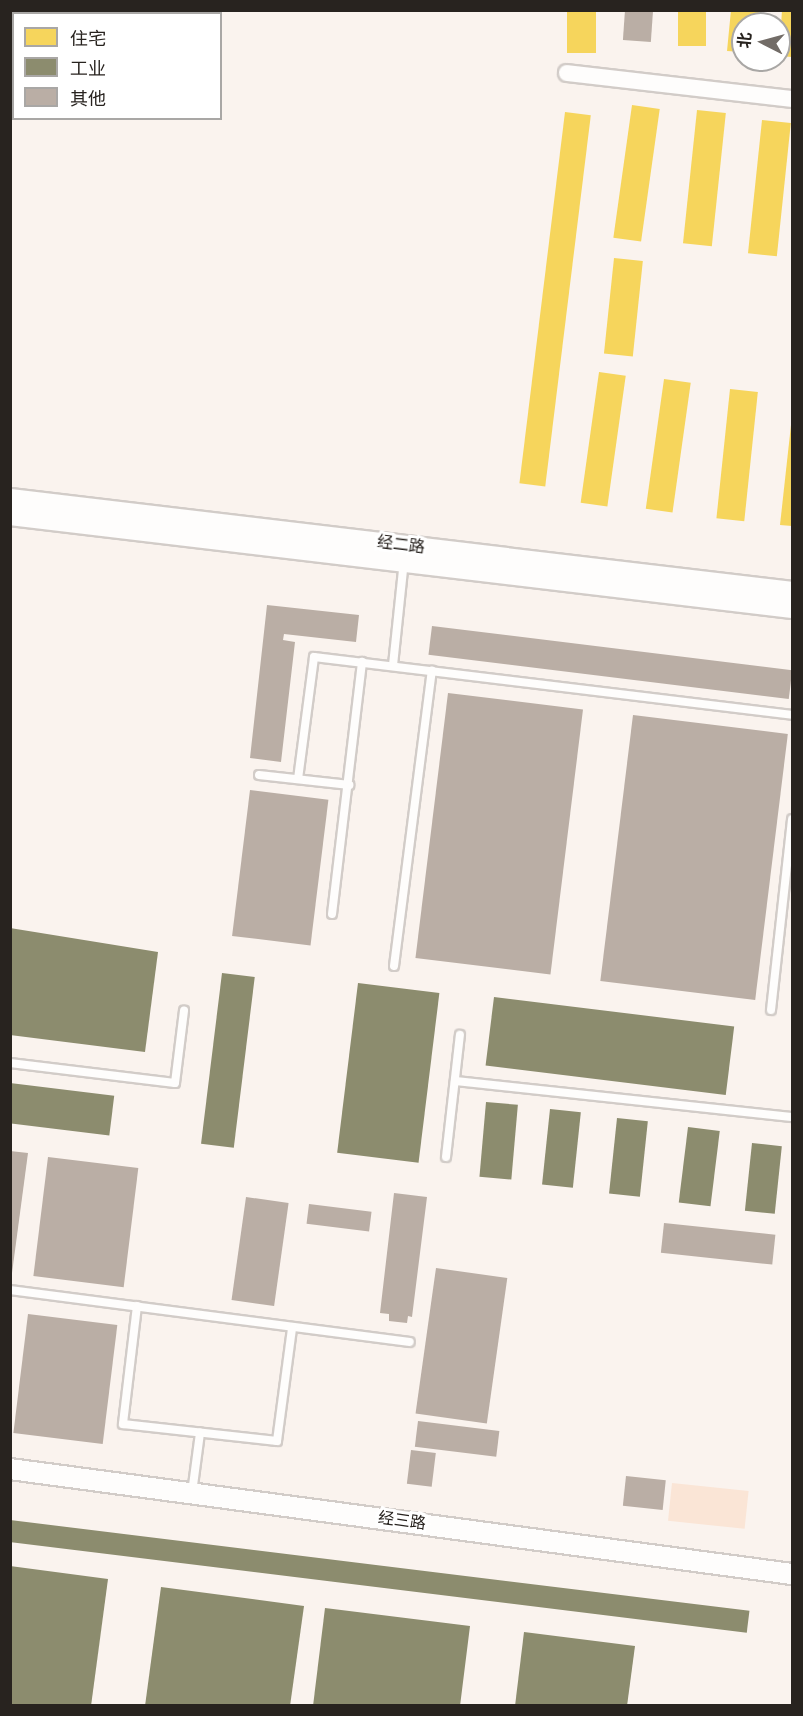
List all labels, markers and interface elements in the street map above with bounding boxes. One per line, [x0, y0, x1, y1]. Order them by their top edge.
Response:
legend [12, 12, 222, 120]
north arrow [731, 12, 791, 72]
text: 住宅 [70, 28, 106, 50]
text: 北 [734, 31, 755, 49]
text: 工业 [70, 58, 106, 80]
text: 其他 [70, 88, 106, 110]
street label: 经二路 [376, 533, 426, 557]
street label: 经三路 [377, 1508, 427, 1534]

